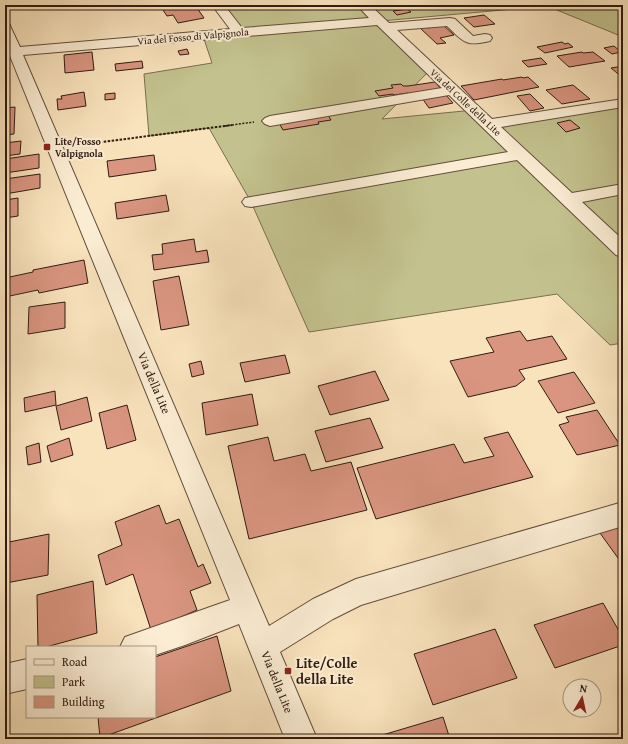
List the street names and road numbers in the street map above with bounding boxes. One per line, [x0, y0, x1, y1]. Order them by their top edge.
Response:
street label: Via del Fosso di Valpignola [137, 24, 249, 49]
street label: Via del Colle della Lite [427, 65, 505, 140]
street label: Via della Lite [134, 349, 175, 417]
street label: Via della Lite [257, 648, 298, 716]

